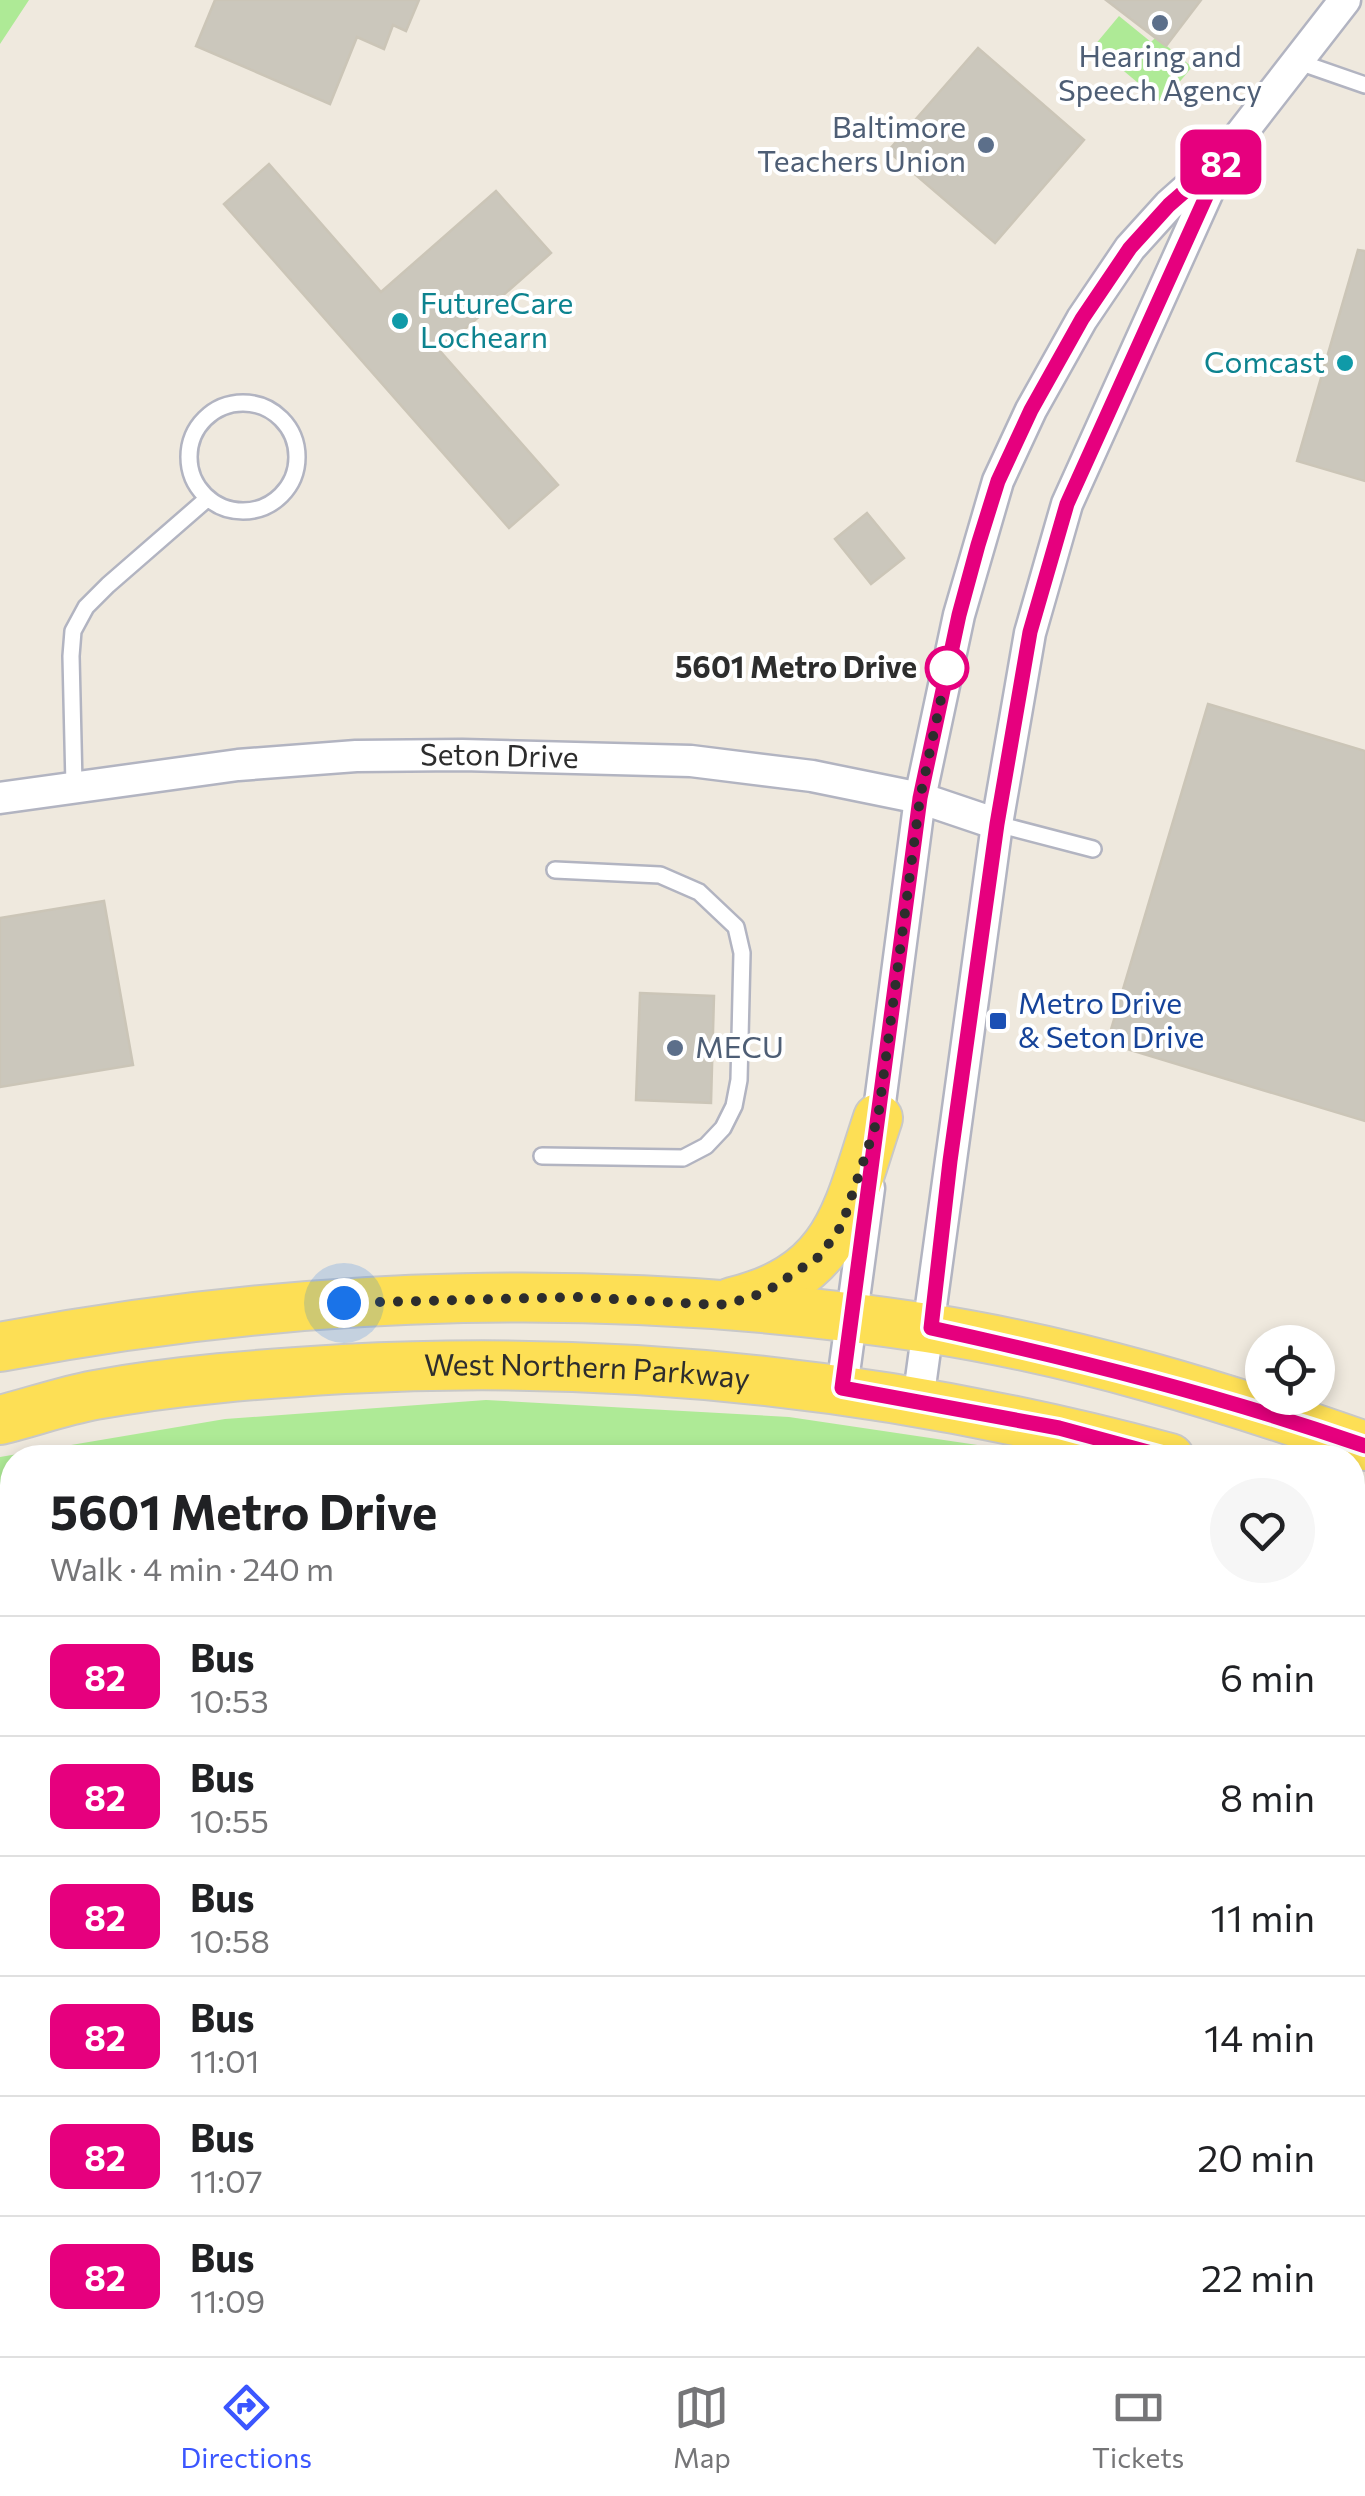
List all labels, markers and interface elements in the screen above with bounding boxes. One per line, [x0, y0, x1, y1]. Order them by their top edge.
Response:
marker: Hearing and Speech Agency [1149, 12, 1171, 34]
place label: Hearing and Speech Agency [1058, 36, 1262, 107]
place label: Baltimore Teachers Union [757, 107, 966, 178]
line badge: 82 [1176, 130, 1266, 194]
marker: Baltimore Teachers Union [975, 134, 997, 156]
text: 82 [1200, 141, 1242, 184]
place label: FutureCare Lochearn [420, 283, 573, 354]
marker: FutureCare Lochearn [389, 310, 411, 332]
place label: Comcast [1204, 342, 1325, 379]
marker: Comcast [1334, 352, 1356, 374]
place label: 5601 Metro Drive [675, 647, 917, 684]
marker: 5601 Metro Drive [926, 647, 968, 689]
street label: Seton Drive [420, 734, 579, 774]
place label: Metro Drive & Seton Drive [1018, 983, 1204, 1054]
marker: Metro Drive & Seton Drive [987, 1010, 1009, 1032]
place label: MECU [695, 1027, 784, 1064]
marker: MECU [664, 1037, 686, 1059]
your location [319, 1278, 369, 1328]
map controls [1245, 1325, 1335, 1415]
button: locate [1245, 1325, 1335, 1415]
street label: West Northern Parkway [424, 1344, 752, 1395]
button: heart [1210, 1478, 1315, 1583]
text: 5601 Metro Drive [50, 1481, 437, 1540]
text: Walk · 4 min · 240 m [50, 1548, 334, 1588]
text: Bus [190, 1633, 255, 1680]
text: 6 min [1220, 1653, 1315, 1700]
text: 82 [84, 1655, 126, 1698]
text: 10:53 [190, 1680, 269, 1720]
text: Bus [190, 1753, 255, 1800]
text: 8 min [1220, 1773, 1315, 1820]
text: 82 [84, 1775, 126, 1818]
text: 10:55 [190, 1800, 269, 1840]
text: Bus [190, 1873, 255, 1920]
text: 11 min [1211, 1893, 1315, 1940]
text: 82 [84, 1895, 126, 1938]
text: 10:58 [190, 1920, 270, 1960]
text: Bus [190, 1993, 255, 2040]
text: 14 min [1204, 2013, 1315, 2060]
text: 82 [84, 2015, 126, 2058]
text: 11:01 [190, 2040, 259, 2080]
text: Bus [190, 2113, 255, 2160]
text: 20 min [1197, 2133, 1315, 2180]
text: 82 [84, 2135, 126, 2178]
text: 11:07 [190, 2160, 263, 2200]
text: Bus [190, 2233, 255, 2280]
text: 22 min [1201, 2253, 1315, 2300]
text: 82 [84, 2255, 126, 2298]
text: 11:09 [190, 2280, 265, 2320]
tab: Directions [181, 2380, 312, 2474]
tab: Map [673, 2380, 731, 2474]
tab: Tickets [1092, 2380, 1184, 2474]

